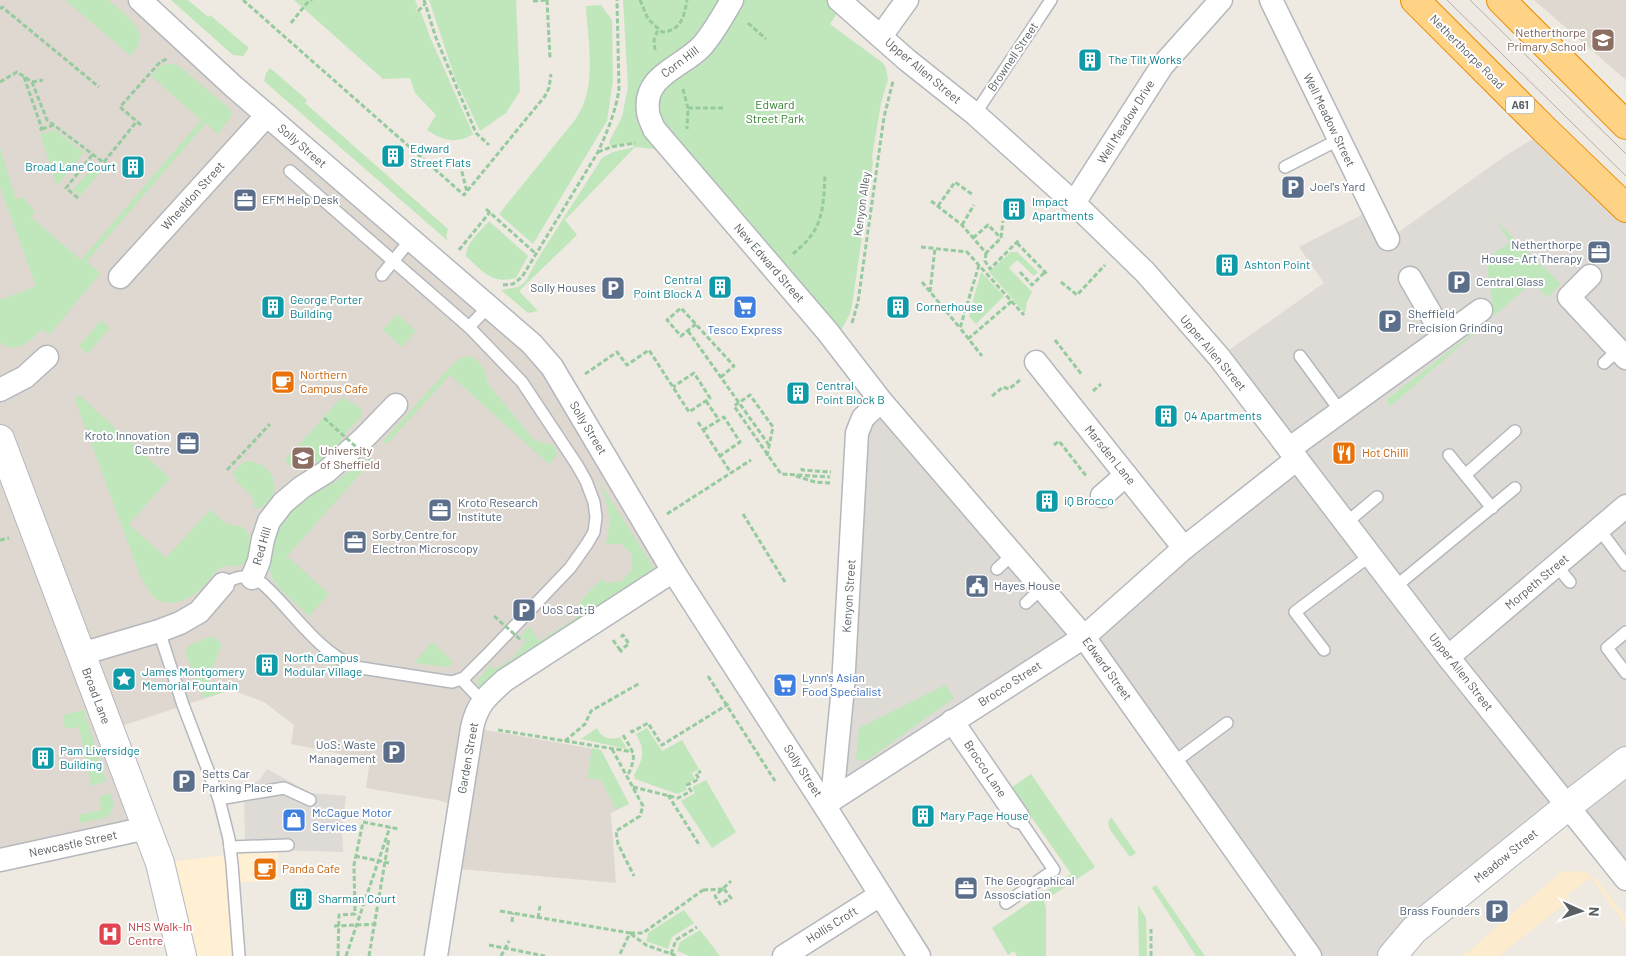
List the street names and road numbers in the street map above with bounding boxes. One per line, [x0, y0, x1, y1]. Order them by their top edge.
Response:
street label: Netherthorpe Road [1428, 11, 1508, 91]
street label: Brownell Street [984, 19, 1040, 94]
street label: Upper Allen Street [883, 34, 965, 106]
street label: Corn Hill [658, 43, 701, 80]
street label: Well Meadow Street [1301, 71, 1359, 168]
street label: Well Meadow Drive [1094, 77, 1157, 166]
road number: A61 [1506, 96, 1534, 114]
street label: Solly Street [276, 120, 330, 170]
street label: Wheeldon Street [158, 158, 227, 232]
street label: Kenyon Alley [850, 170, 873, 237]
street label: New Edward Street [732, 220, 808, 305]
street label: Upper Allen Street [1178, 311, 1250, 393]
street label: Solly Street [567, 398, 610, 457]
street label: Marsden Lane [1083, 422, 1139, 487]
street label: Red Hill [249, 525, 273, 566]
street label: Morpeth Street [1502, 551, 1571, 612]
street label: Kenyon Street [838, 559, 858, 633]
street label: Upper Allen Street [1427, 630, 1497, 713]
street label: Edward Street [1080, 634, 1135, 703]
street label: Brocco Street [975, 658, 1044, 709]
street label: Broad Lane [80, 666, 114, 726]
street label: Garden Street [454, 721, 480, 795]
street label: Brocco Lane [962, 737, 1010, 799]
street label: Solly Street [782, 742, 826, 799]
street label: Meadow Street [1471, 825, 1540, 885]
street label: Newcastle Street [28, 827, 118, 859]
street label: Hollis Croft [803, 903, 860, 945]

